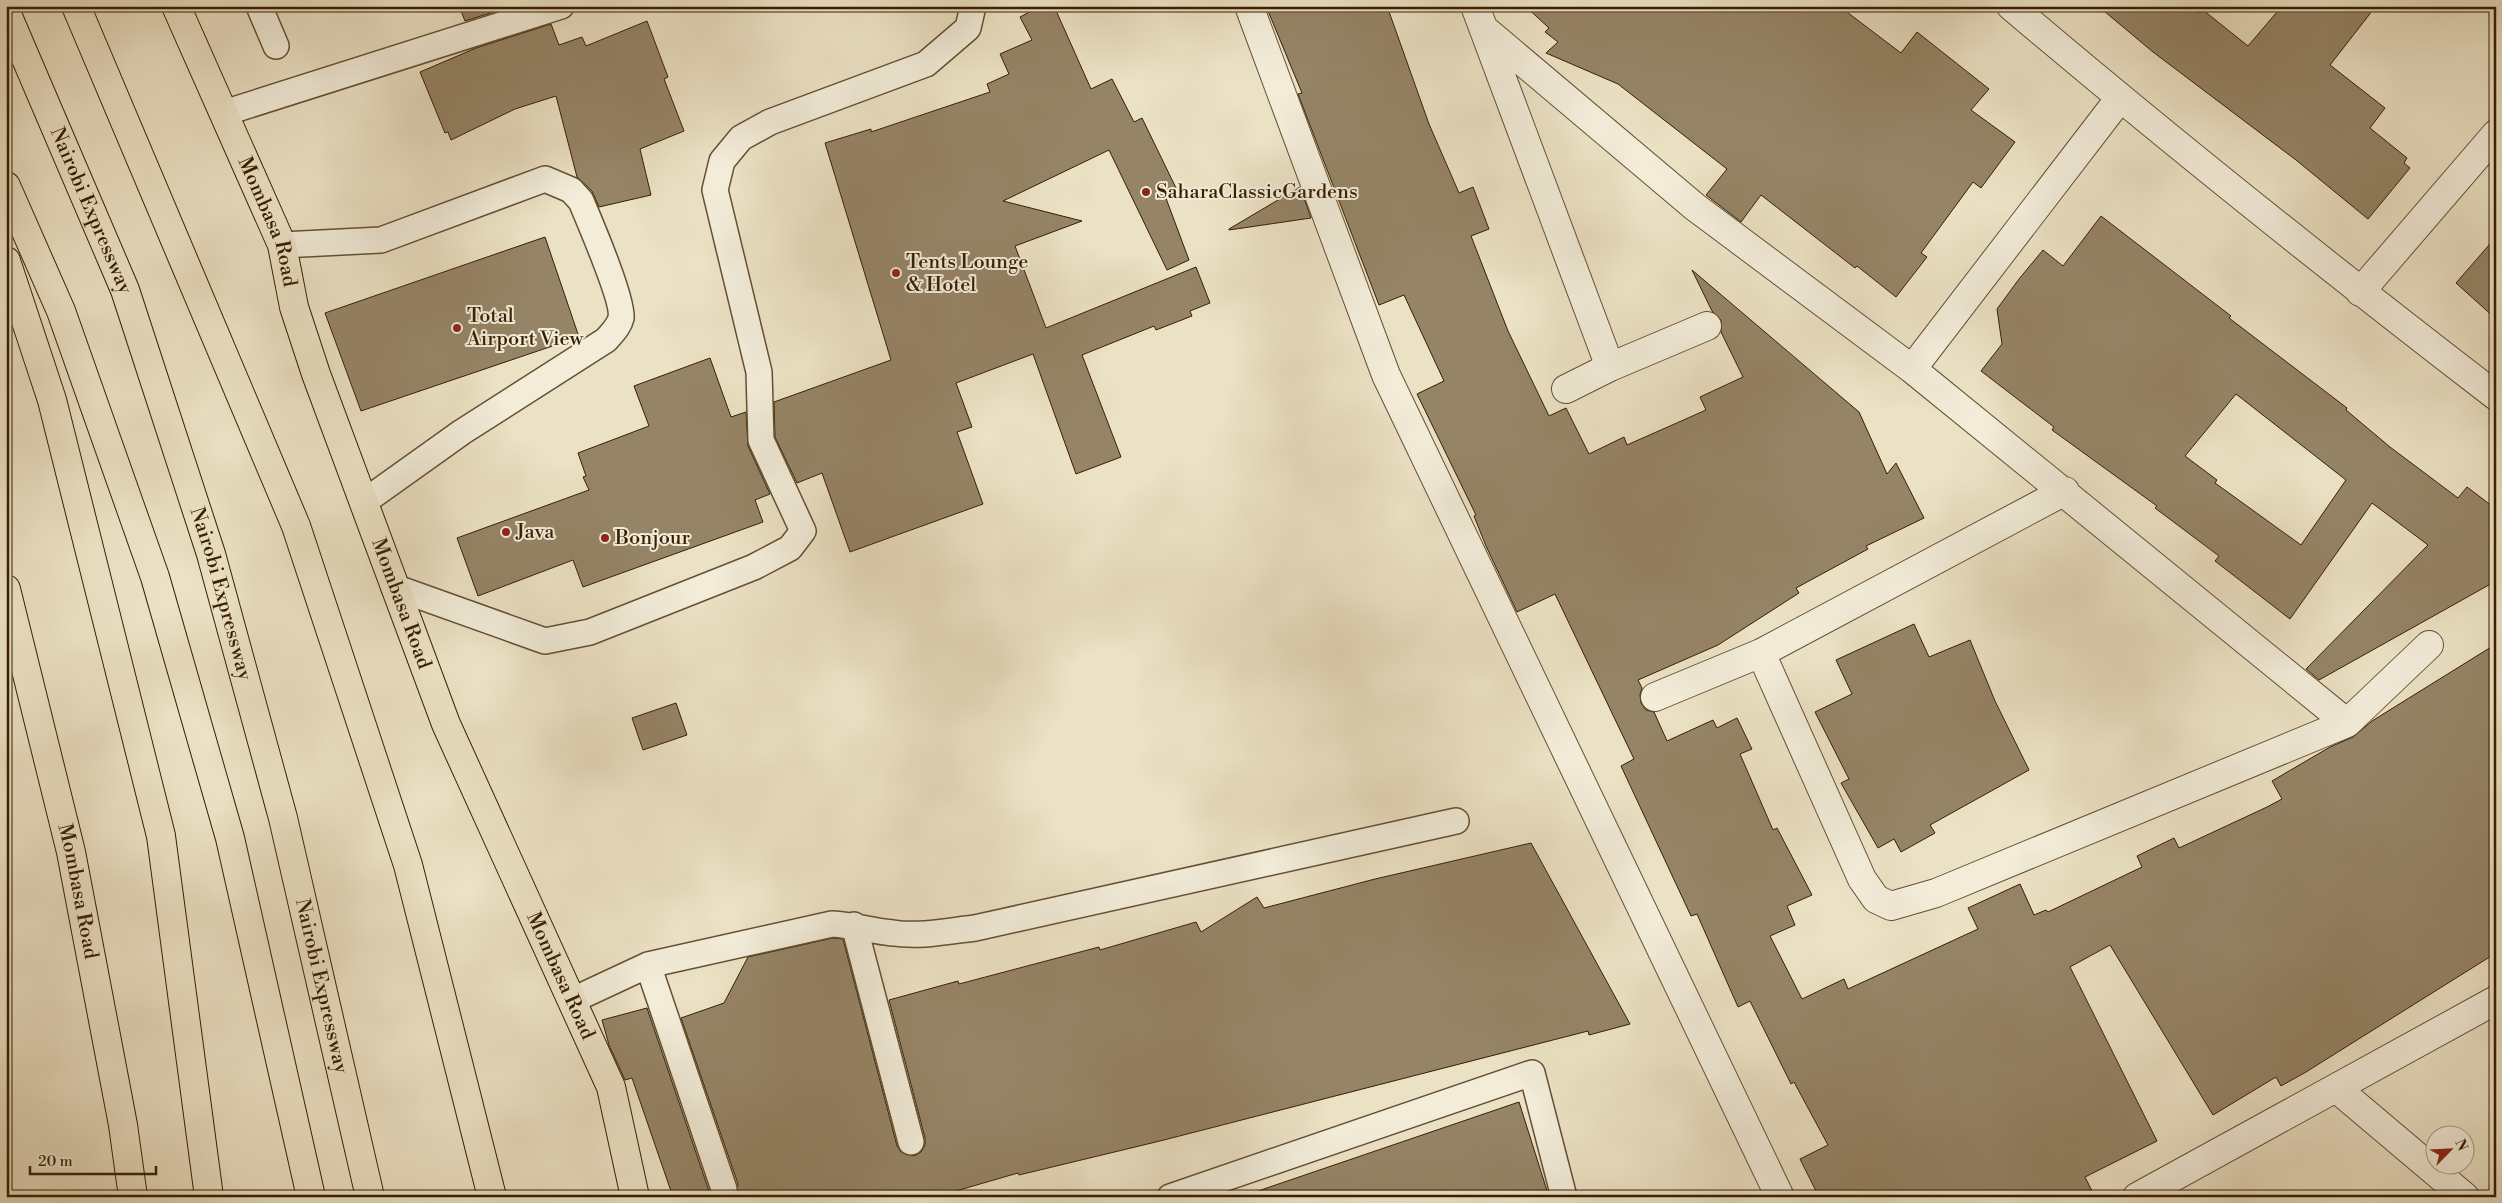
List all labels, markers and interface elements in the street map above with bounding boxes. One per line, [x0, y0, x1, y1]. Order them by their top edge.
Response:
street label: Nairobi Expressway [44, 123, 138, 298]
street label: Mombasa Road [232, 153, 302, 289]
place label: SaharaClassicGardens [1156, 180, 1358, 205]
marker: SaharaClassicGardens [1140, 186, 1152, 198]
place label: Tents Lounge & Hotel [906, 250, 1028, 298]
marker: Tents Lounge & Hotel [890, 267, 902, 279]
place label: Total Airport View [466, 304, 585, 352]
marker: Total Airport View [451, 322, 463, 334]
street label: Nairobi Expressway [184, 504, 257, 683]
place label: Java [515, 520, 555, 545]
marker: Java [500, 526, 512, 538]
place label: Bonjour [614, 526, 690, 551]
marker: Bonjour [599, 532, 611, 544]
street label: Mombasa Road [366, 535, 437, 673]
street label: Mombasa Road [52, 821, 104, 962]
street label: Nairobi Expressway [289, 896, 354, 1076]
street label: Mombasa Road [521, 908, 600, 1044]
north arrow [2424, 1126, 2474, 1176]
text: N [2450, 1136, 2471, 1154]
scale bar [30, 1143, 156, 1175]
text: 20 m [38, 1152, 73, 1171]

